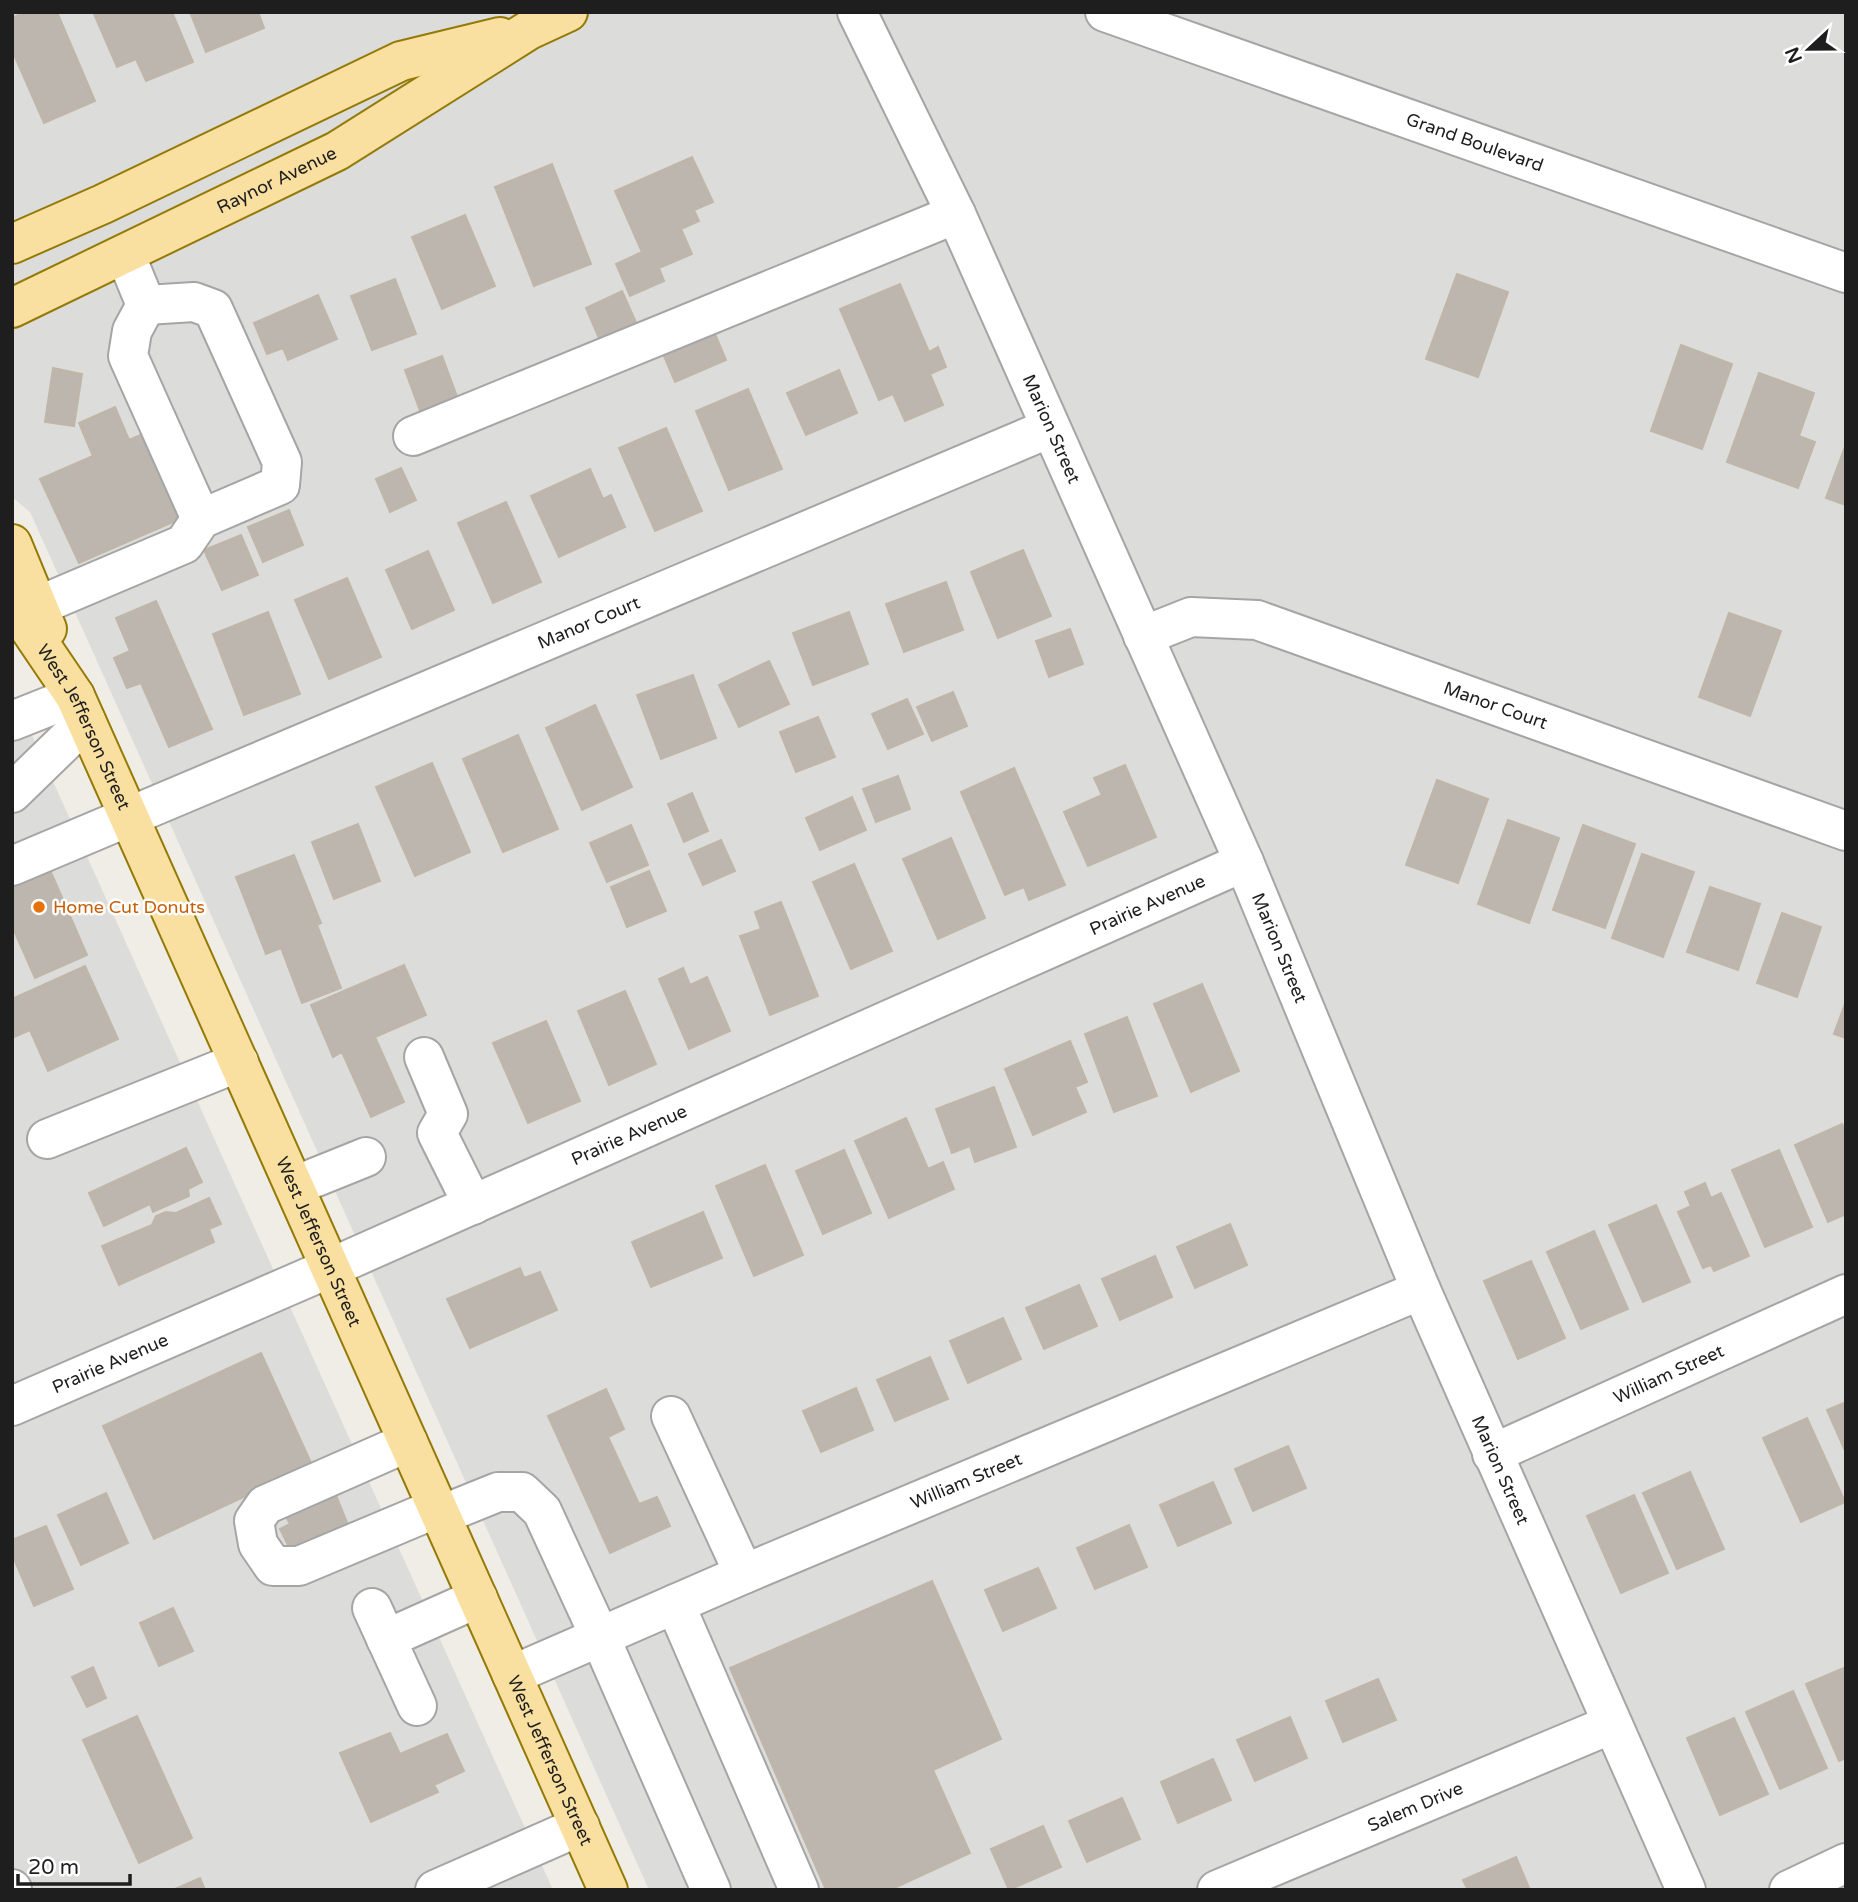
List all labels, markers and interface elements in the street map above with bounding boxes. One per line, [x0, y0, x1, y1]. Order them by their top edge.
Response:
north arrow [1774, 14, 1844, 84]
text: N [1781, 44, 1807, 66]
street label: Grand Boulevard [1403, 108, 1546, 177]
street label: Raynor Avenue [213, 142, 340, 218]
street label: Marion Street [1018, 371, 1085, 487]
street label: Manor Court [534, 591, 643, 654]
street label: West Jefferson Street [32, 640, 135, 813]
street label: Manor Court [1440, 677, 1551, 734]
street label: Prairie Avenue [1086, 870, 1209, 940]
street label: Marion Street [1247, 890, 1312, 1006]
place label: Home Cut Donuts [53, 896, 205, 918]
marker: Home Cut Donuts [31, 899, 47, 915]
street label: Prairie Avenue [568, 1100, 690, 1170]
street label: West Jefferson Street [271, 1153, 366, 1330]
street label: Prairie Avenue [49, 1329, 172, 1398]
street label: William Street [1610, 1340, 1728, 1409]
street label: Marion Street [1467, 1412, 1534, 1528]
street label: William Street [907, 1448, 1025, 1514]
street label: West Jefferson Street [503, 1672, 598, 1849]
street label: Salem Drive [1364, 1777, 1466, 1837]
scale bar [18, 1842, 130, 1886]
text: 20 m [28, 1855, 79, 1880]

